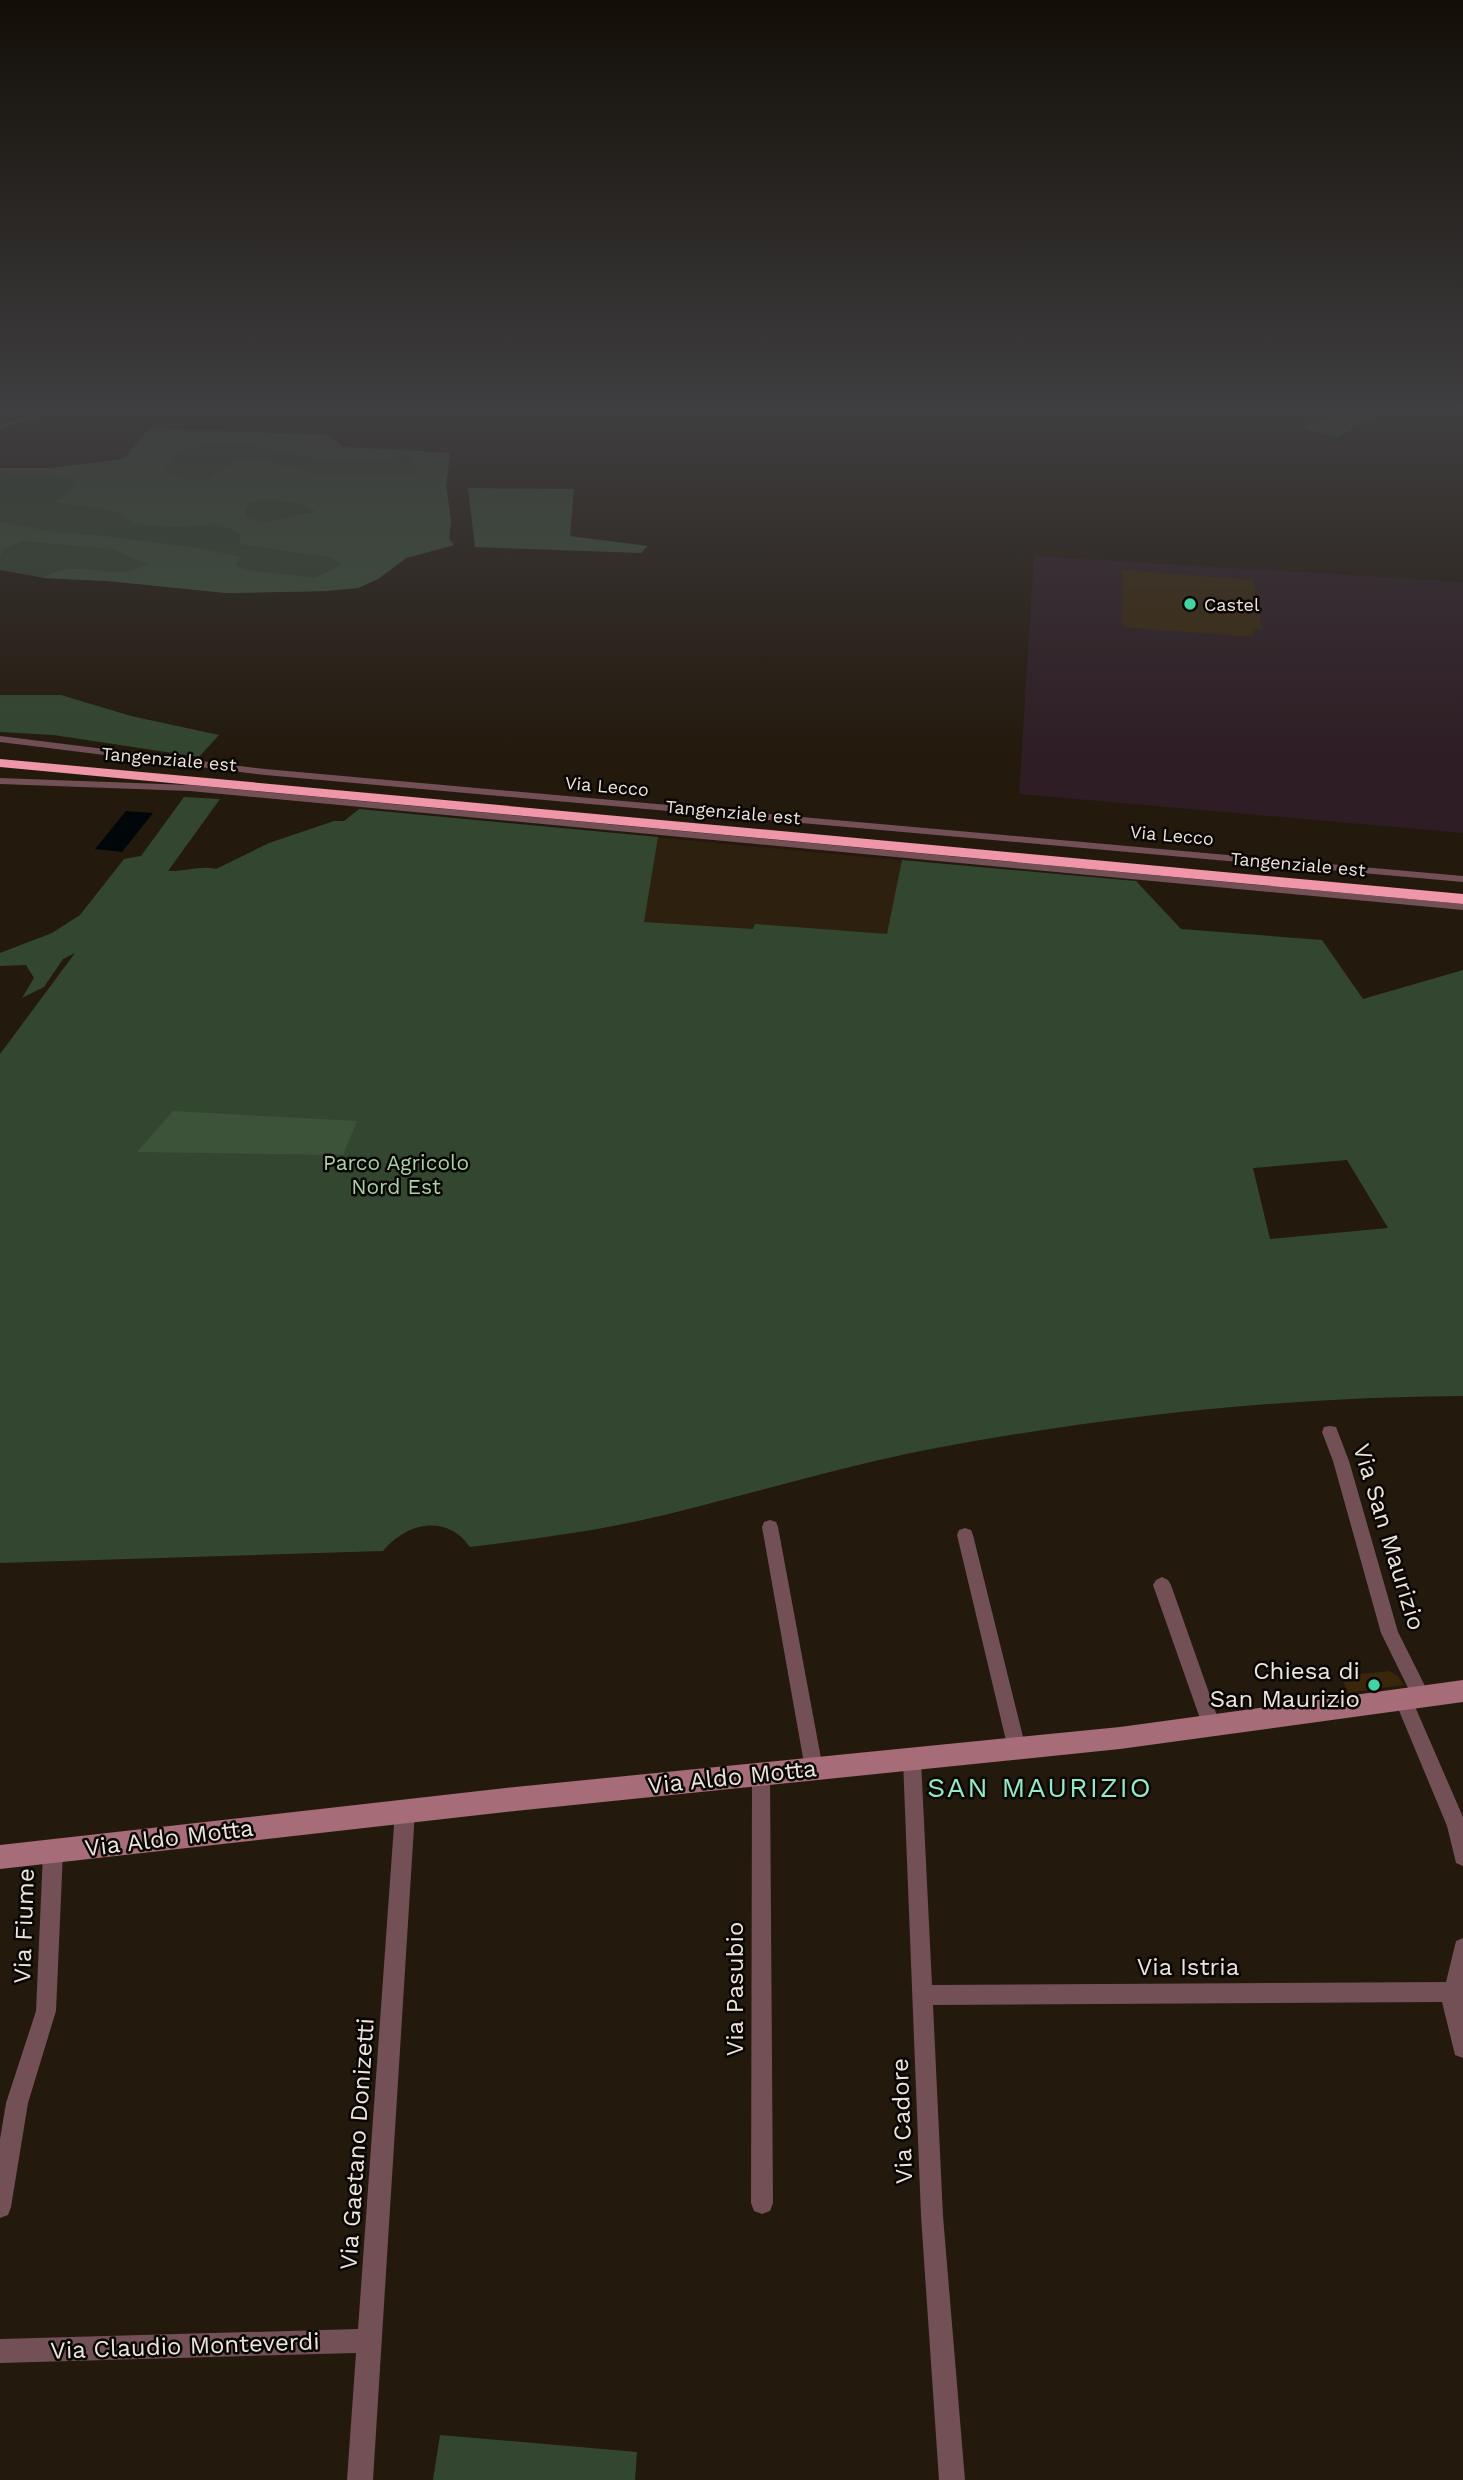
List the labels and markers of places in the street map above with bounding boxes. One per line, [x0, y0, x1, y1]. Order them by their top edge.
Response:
place label: Castel [1204, 594, 1260, 615]
marker: Castel [1182, 596, 1198, 612]
place label: Chiesa di San Maurizio [1210, 1657, 1360, 1713]
marker: Chiesa di San Maurizio [1366, 1677, 1382, 1693]

